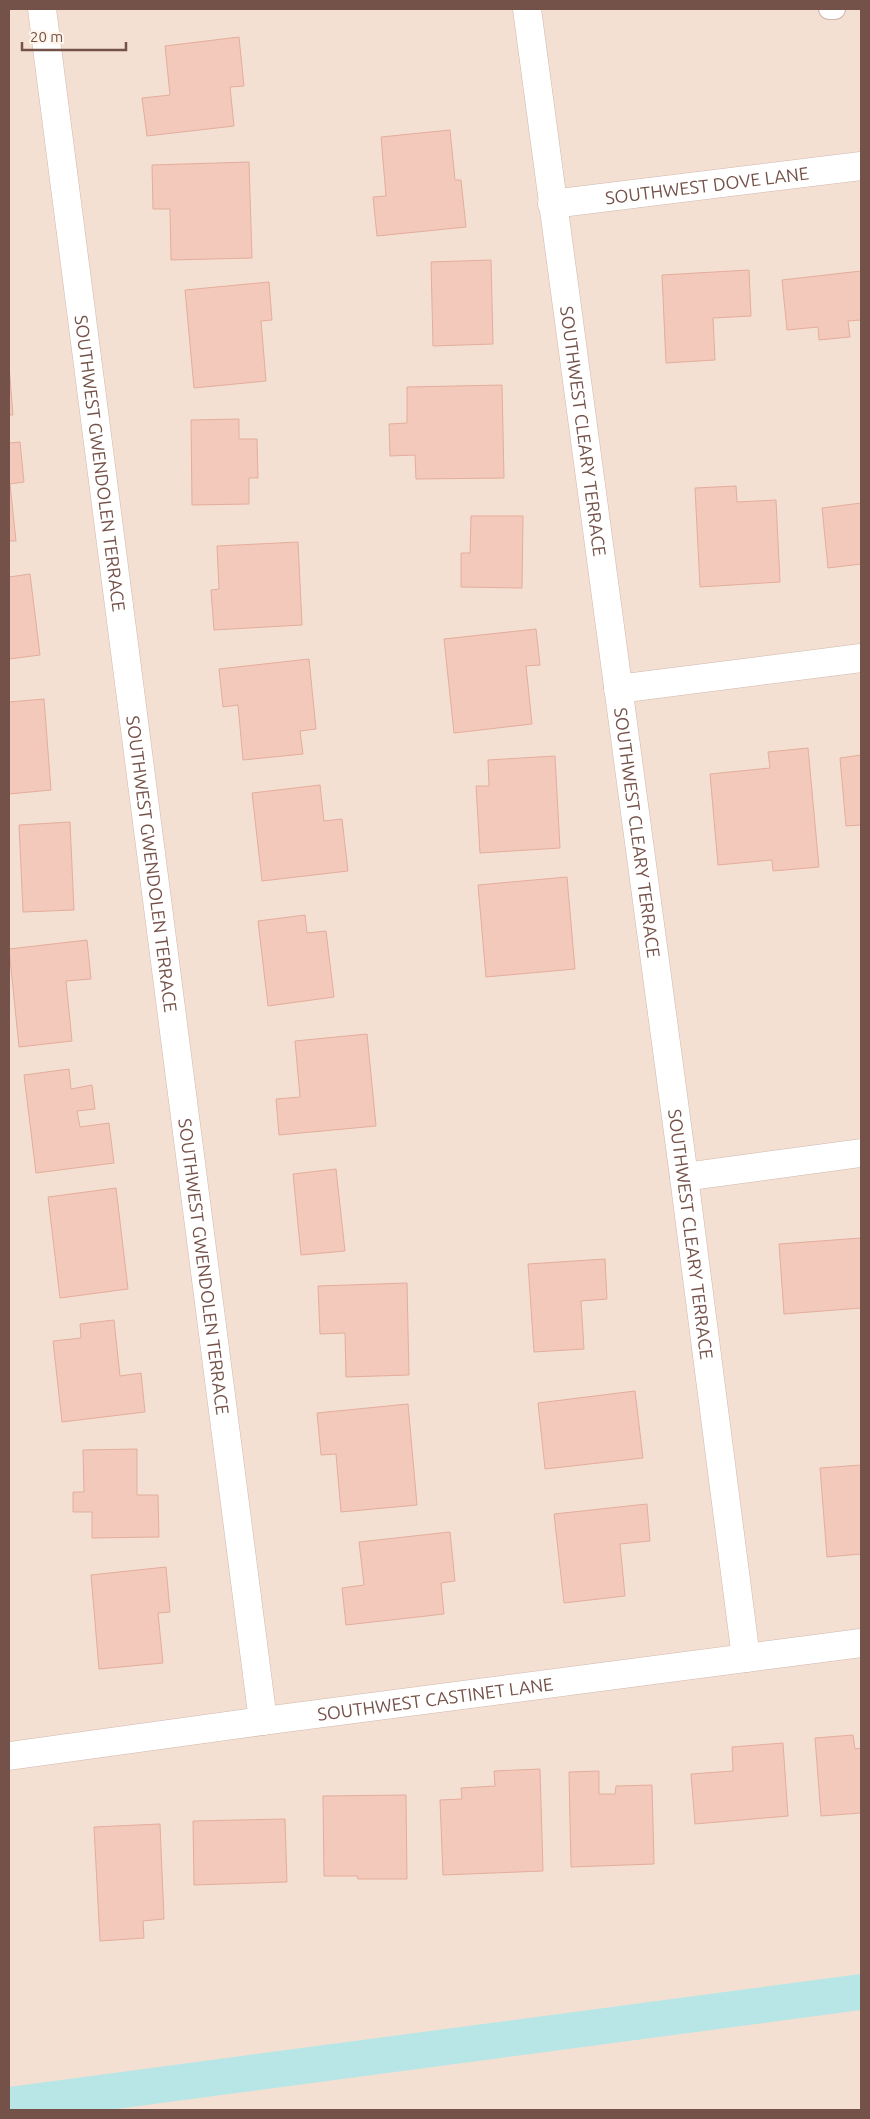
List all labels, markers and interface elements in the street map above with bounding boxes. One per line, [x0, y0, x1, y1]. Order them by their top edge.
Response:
scale bar [22, 20, 126, 52]
text: 20 m [30, 28, 63, 45]
street label: SOUTHWEST DOVE LANE [604, 163, 810, 207]
street label: SOUTHWEST CLEARY TERRACE [557, 305, 610, 558]
street label: SOUTHWEST GWENDOLEN TERRACE [72, 314, 130, 613]
street label: SOUTHWEST CLEARY TERRACE [611, 706, 664, 959]
street label: SOUTHWEST GWENDOLEN TERRACE [123, 714, 181, 1013]
street label: SOUTHWEST CLEARY TERRACE [665, 1108, 717, 1360]
street label: SOUTHWEST GWENDOLEN TERRACE [175, 1117, 233, 1416]
street label: SOUTHWEST CASTINET LANE [316, 1673, 554, 1724]

